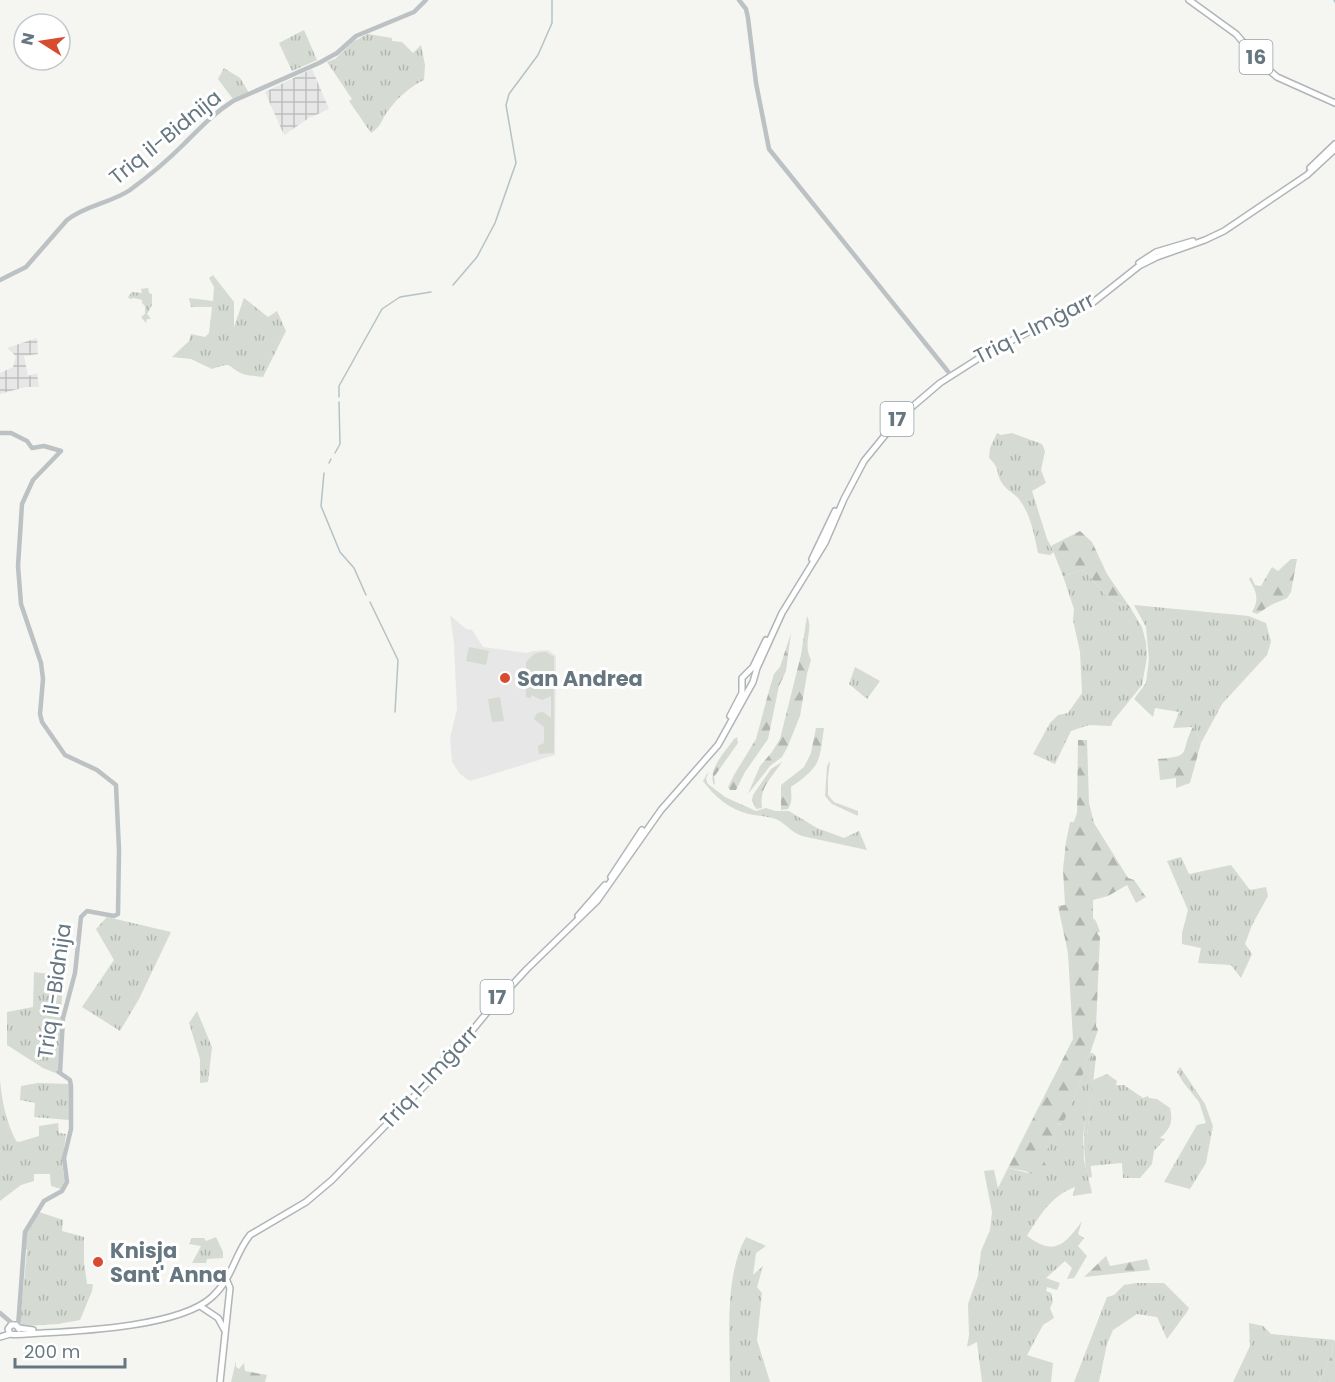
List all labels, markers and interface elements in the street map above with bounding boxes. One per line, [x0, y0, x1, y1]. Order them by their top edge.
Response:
north arrow [12, 12, 72, 72]
text: N [15, 31, 40, 47]
road number: 16 [1240, 40, 1272, 74]
street label: Triq il-Bidnija [103, 83, 227, 191]
street label: Triq l-Imġarr [969, 285, 1099, 371]
road number: 17 [880, 402, 914, 436]
place label: San Andrea [517, 664, 643, 693]
marker: San Andrea [498, 671, 512, 685]
street label: Triq il-Bidnija [30, 921, 78, 1061]
road number: 17 [480, 980, 514, 1014]
street label: Triq l-Imġarr [373, 1019, 485, 1135]
place label: Knisja Sant' Anna [110, 1236, 227, 1289]
marker: Knisja Sant' Anna [91, 1255, 105, 1269]
scale bar [15, 1331, 124, 1369]
text: 200 m [24, 1339, 80, 1364]

